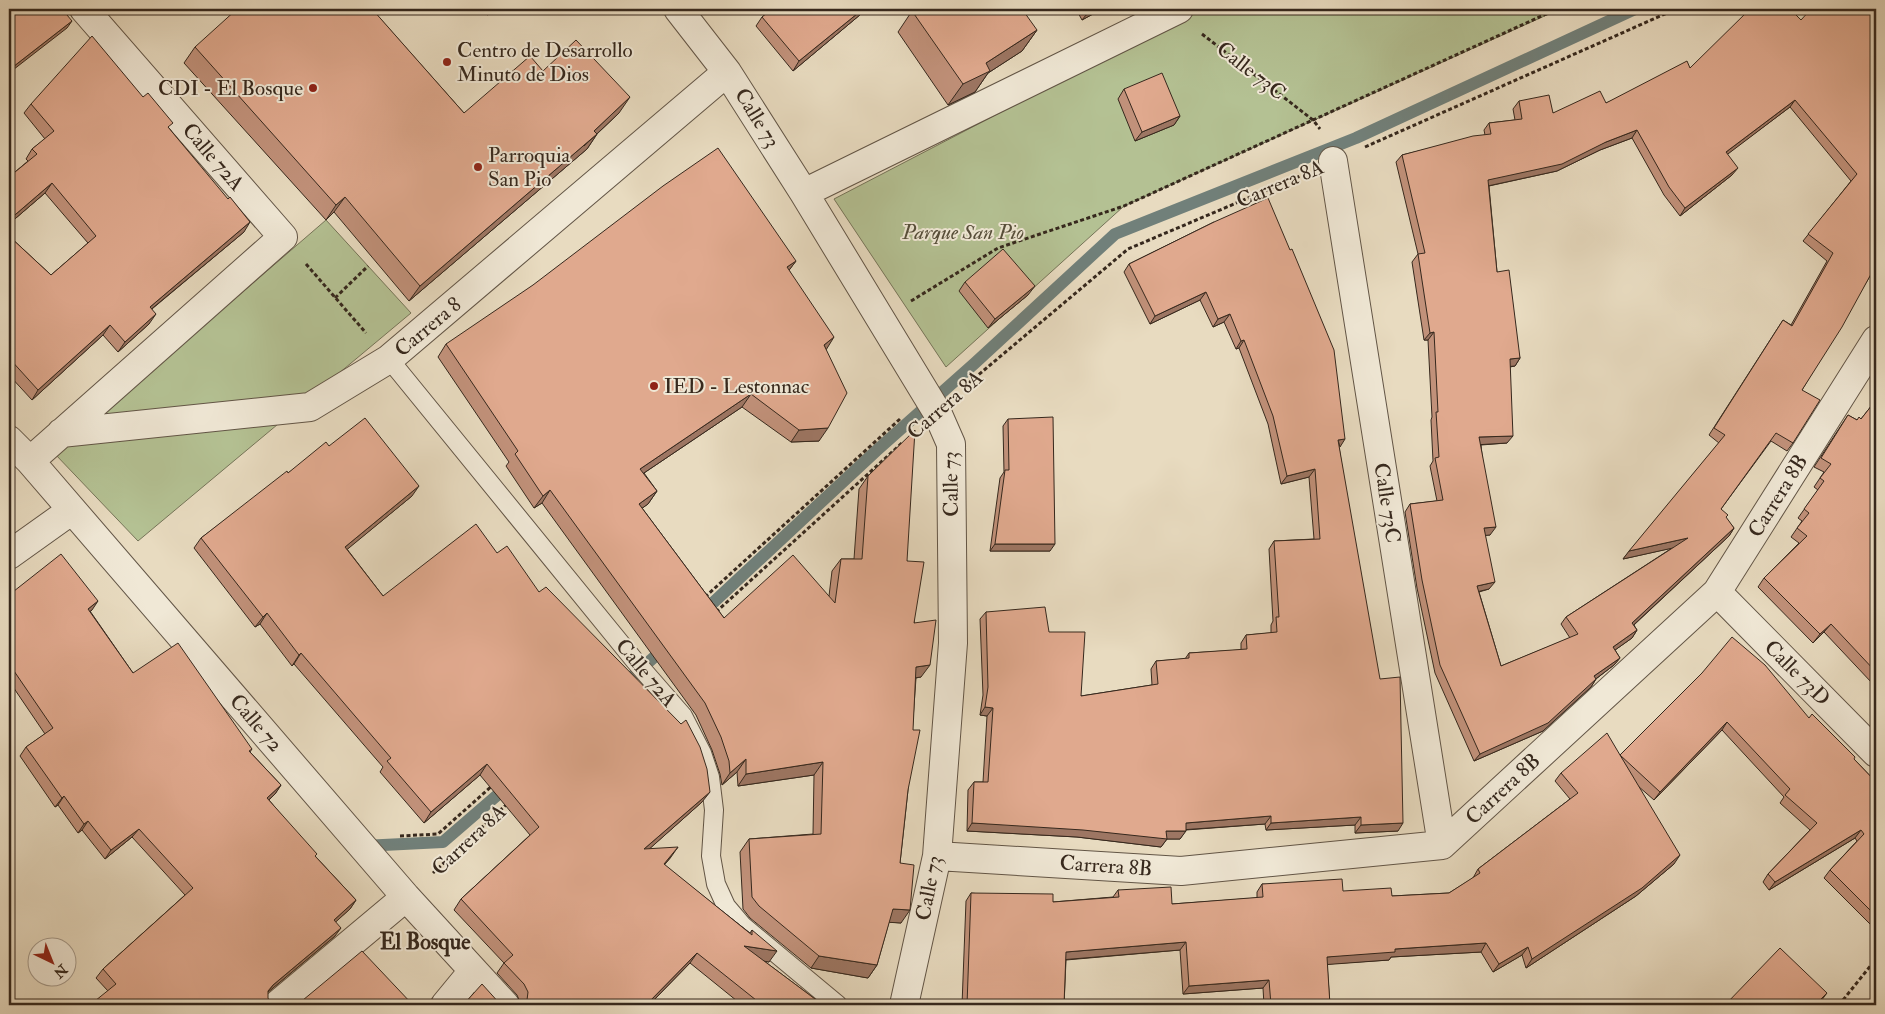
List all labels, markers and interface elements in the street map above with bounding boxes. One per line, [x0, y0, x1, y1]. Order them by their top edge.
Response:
street label: Calle 73C [1211, 35, 1291, 107]
place label: Centro de Desarrollo Minuto de Dios [457, 37, 633, 88]
marker: Centro de Desarrollo Minuto de Dios [441, 56, 453, 68]
place label: CDI - El Bosque [158, 75, 303, 102]
marker: CDI - El Bosque [307, 82, 319, 94]
street label: Calle 73 [728, 83, 786, 153]
street label: Calle 72A [176, 117, 250, 197]
place label: Parroquia San Pio [488, 142, 571, 193]
street label: Carrera 8A [1232, 154, 1328, 214]
marker: Parroquia San Pio [472, 161, 484, 173]
park label: Parque San Pio [901, 219, 1024, 246]
street label: Carrera 8 [389, 291, 467, 363]
street label: Carrera 8A [901, 365, 989, 445]
place label: IED - Lestonnac [664, 373, 810, 400]
marker: IED - Lestonnac [648, 380, 660, 392]
street label: Carrera 8B [1742, 450, 1814, 542]
street label: Calle 73 [937, 451, 965, 517]
street label: Calle 73C [1367, 461, 1407, 545]
street label: Calle 72A [609, 633, 683, 713]
street label: Calle 73D [1758, 634, 1836, 712]
street label: Calle 72 [223, 688, 289, 758]
street label: Carrera 8B [1460, 747, 1546, 831]
street label: Carrera 8A [426, 799, 512, 881]
street label: Carrera 8B [1059, 849, 1153, 883]
street label: Calle 73 [909, 853, 949, 923]
district label: El Bosque [380, 928, 471, 957]
north arrow [28, 936, 78, 986]
text: N [50, 960, 72, 982]

